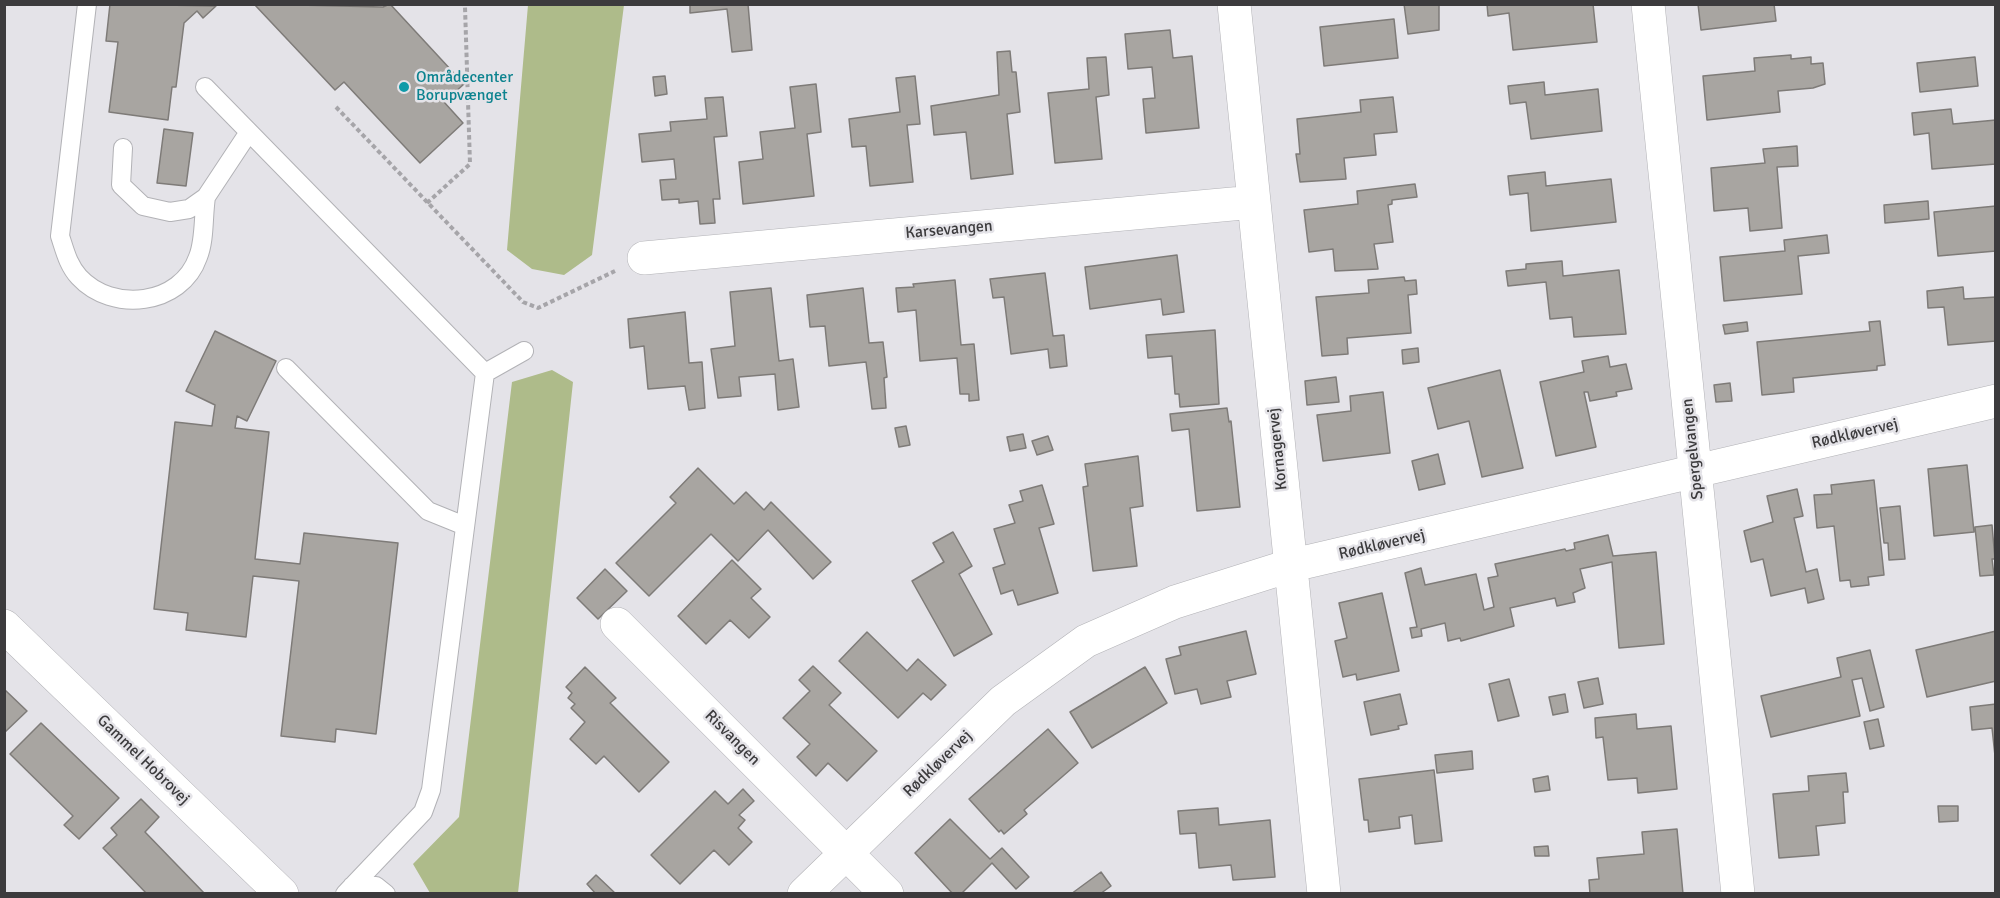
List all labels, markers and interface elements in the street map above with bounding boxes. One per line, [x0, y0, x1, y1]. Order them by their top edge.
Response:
place label: Områdecenter Borupvænget [416, 68, 513, 106]
marker: Områdecenter Borupvænget [397, 80, 411, 94]
street label: Karsevangen [905, 217, 993, 243]
street label: Spergelvangen [1678, 398, 1708, 500]
street label: Kornagervej [1264, 407, 1292, 491]
street label: Rødkløvervej [1810, 415, 1900, 453]
street label: Rødkløvervej [1337, 526, 1427, 564]
street label: Risvangen [700, 706, 764, 770]
street label: Gammel Hobrovej [93, 711, 193, 809]
street label: Rødkløvervej [900, 727, 976, 801]

